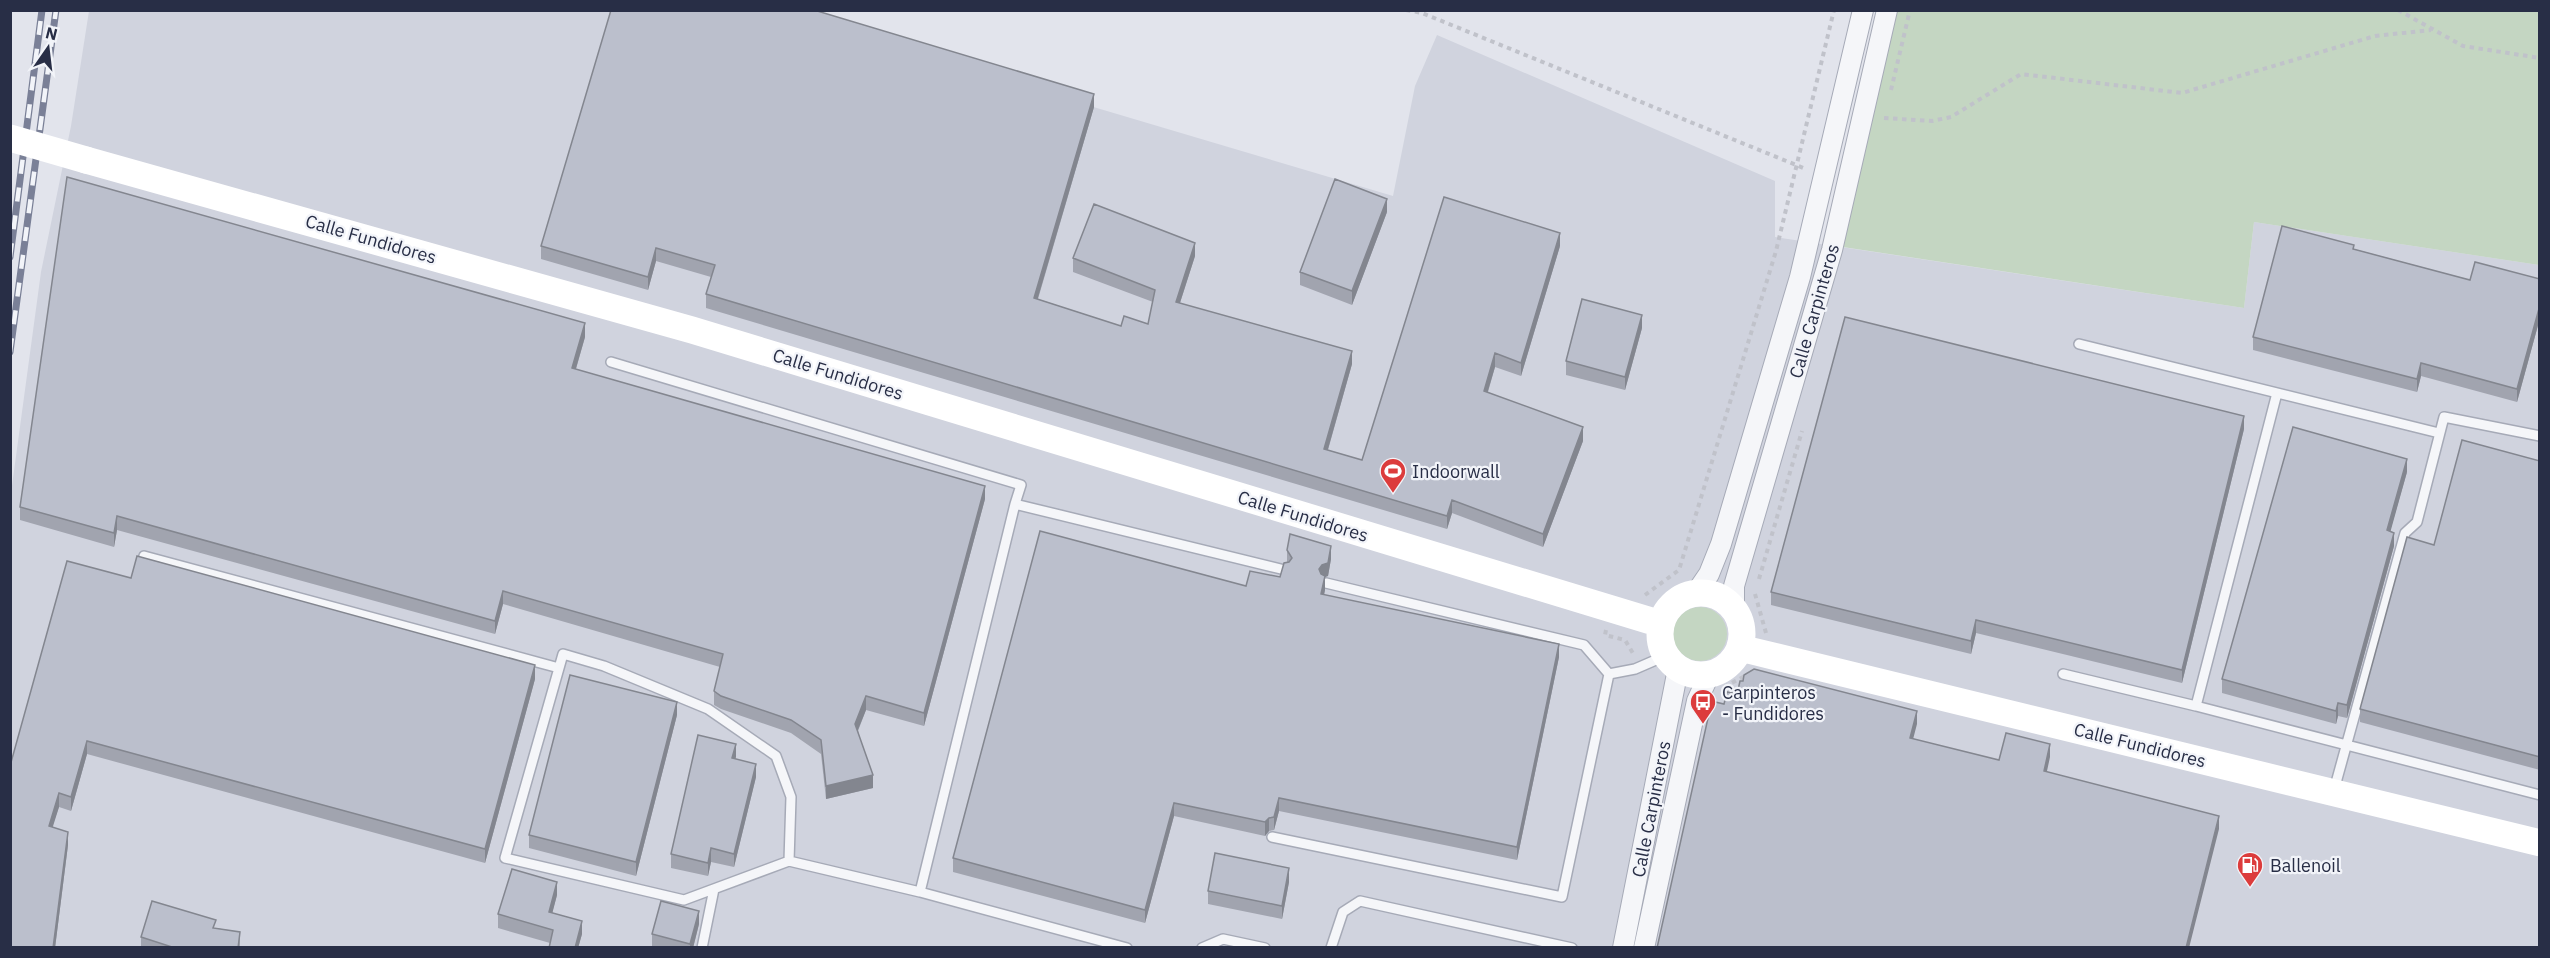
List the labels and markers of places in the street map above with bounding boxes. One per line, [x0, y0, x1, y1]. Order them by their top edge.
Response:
sports icon: Indoorwall [1378, 456, 1408, 494]
place label: Indoorwall [1412, 460, 1500, 483]
place label: Carpinteros - Fundidores [1722, 681, 1824, 725]
bus stop icon: Carpinteros - Fundidores [1688, 687, 1718, 725]
fuel station icon: Ballenoil [2235, 850, 2265, 888]
place label: Ballenoil [2270, 854, 2341, 877]

